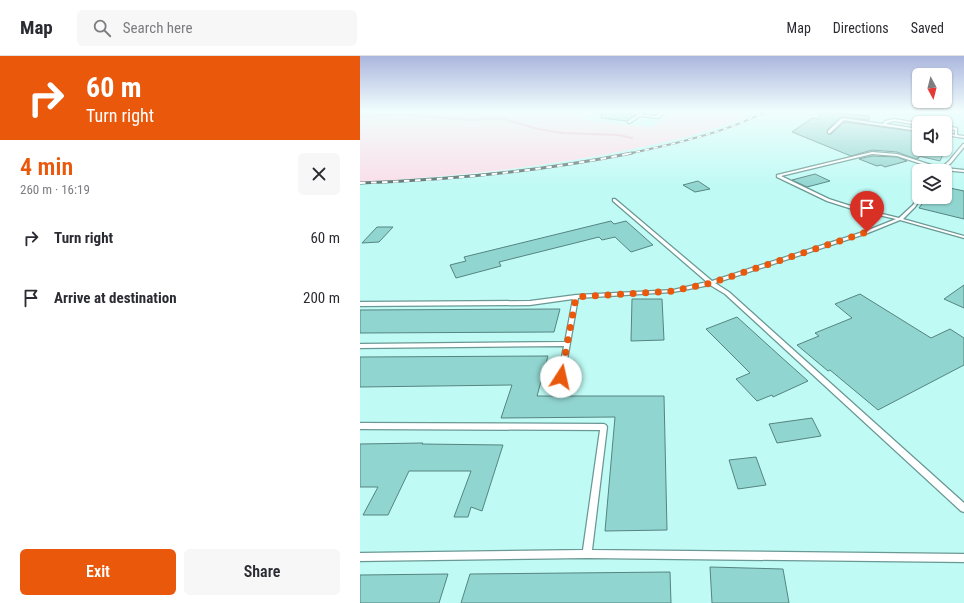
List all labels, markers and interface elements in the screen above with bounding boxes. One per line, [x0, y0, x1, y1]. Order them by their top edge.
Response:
search box [77, 10, 357, 46]
text: Map [20, 16, 53, 39]
icon: search [91, 17, 113, 39]
text: Search here [123, 19, 193, 37]
text: Map [787, 20, 811, 36]
text: Directions [833, 20, 889, 36]
text: Saved [911, 20, 944, 36]
north arrow [912, 68, 952, 108]
map controls [912, 68, 952, 204]
text: 60 m [86, 71, 142, 104]
icon: right [20, 72, 72, 124]
text: Turn right [86, 105, 154, 126]
button: sound [912, 116, 952, 156]
text: 4 min [20, 153, 73, 181]
button: close [298, 153, 340, 195]
button: layers [912, 164, 952, 204]
text: 260 m · 16:19 [20, 182, 90, 197]
pin [850, 191, 884, 232]
icon: arrive [856, 197, 878, 219]
icon: right [20, 227, 42, 249]
text: Turn right [54, 229, 113, 247]
text: 60 m [310, 229, 340, 247]
icon: arrive [20, 287, 42, 309]
text: Arrive at destination [54, 289, 177, 307]
text: 200 m [303, 289, 340, 307]
position arrow [540, 356, 582, 398]
button: Exit [20, 549, 176, 595]
button: Share [184, 549, 340, 595]

